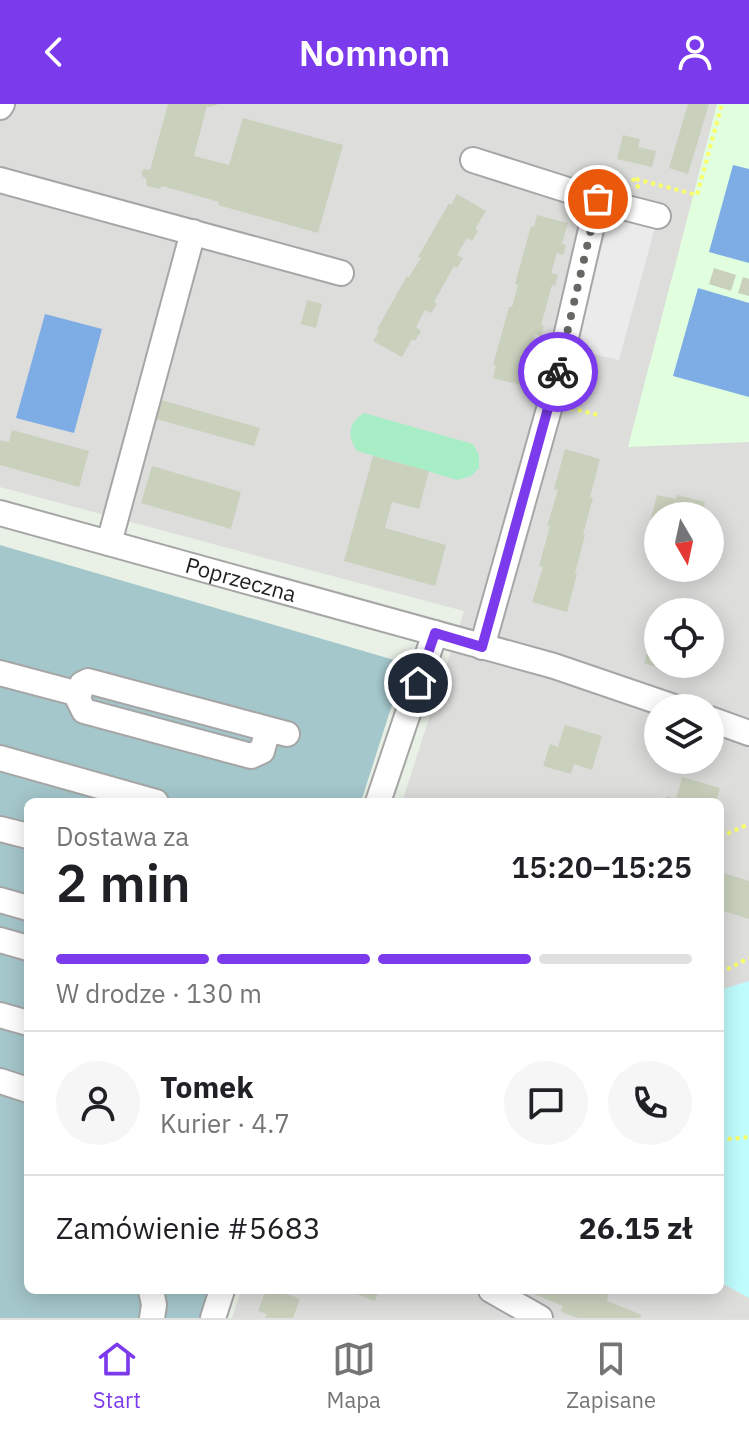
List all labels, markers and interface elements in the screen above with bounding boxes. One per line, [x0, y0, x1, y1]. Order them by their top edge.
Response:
text: Nomnom [299, 29, 450, 76]
icon: back [32, 30, 76, 74]
icon: person [673, 30, 717, 74]
pin [564, 165, 632, 233]
icon: bag [576, 177, 620, 221]
courier [518, 332, 598, 412]
icon: bike [536, 350, 580, 394]
north arrow [644, 502, 724, 582]
map controls [644, 502, 724, 774]
street label: Poprzeczna [182, 550, 300, 608]
button: locate [644, 598, 724, 678]
pin [384, 649, 452, 717]
icon: home [396, 661, 440, 705]
button: layers [644, 694, 724, 774]
text: Dostawa za [56, 819, 189, 853]
text: 15:20–15:25 [511, 847, 692, 886]
text: 2 min [56, 849, 191, 916]
text: W drodze · 130 m [56, 976, 262, 1010]
button: person [56, 1061, 140, 1145]
button: chat [504, 1061, 588, 1145]
button: phone [608, 1061, 692, 1145]
text: Tomek [160, 1067, 253, 1106]
text: Kurier · 4.7 [160, 1106, 290, 1140]
text: Zamówienie #5683 [56, 1208, 321, 1247]
text: 26.15 zł [579, 1208, 692, 1247]
tab: Start [93, 1337, 141, 1414]
tab: Mapa [327, 1337, 381, 1414]
tab: Zapisane [566, 1337, 656, 1414]

